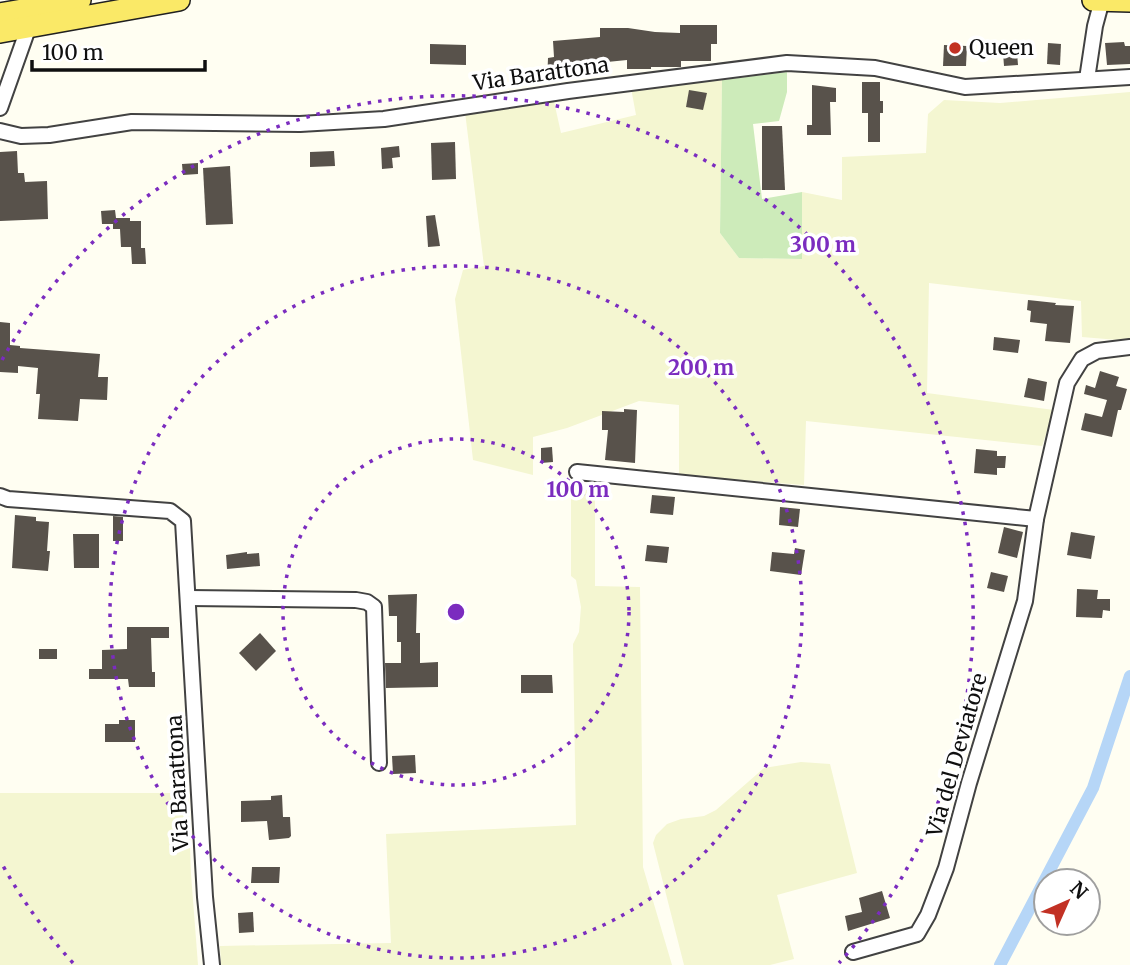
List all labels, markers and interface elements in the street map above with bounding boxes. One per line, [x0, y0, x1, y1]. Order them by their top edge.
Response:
scale bar [32, 28, 205, 72]
place label: Queen [969, 34, 1034, 61]
text: 100 m [42, 39, 104, 66]
marker: Queen [947, 40, 963, 56]
street label: Via Barattona [470, 51, 610, 97]
text: 300 m [790, 231, 856, 258]
text: 200 m [668, 354, 734, 381]
text: 100 m [547, 476, 609, 503]
centre of rings [444, 600, 468, 624]
street label: Via del Deviatore [920, 670, 993, 841]
street label: Via Barattona [160, 714, 195, 853]
north arrow [1032, 867, 1102, 937]
text: N [1065, 876, 1093, 904]

